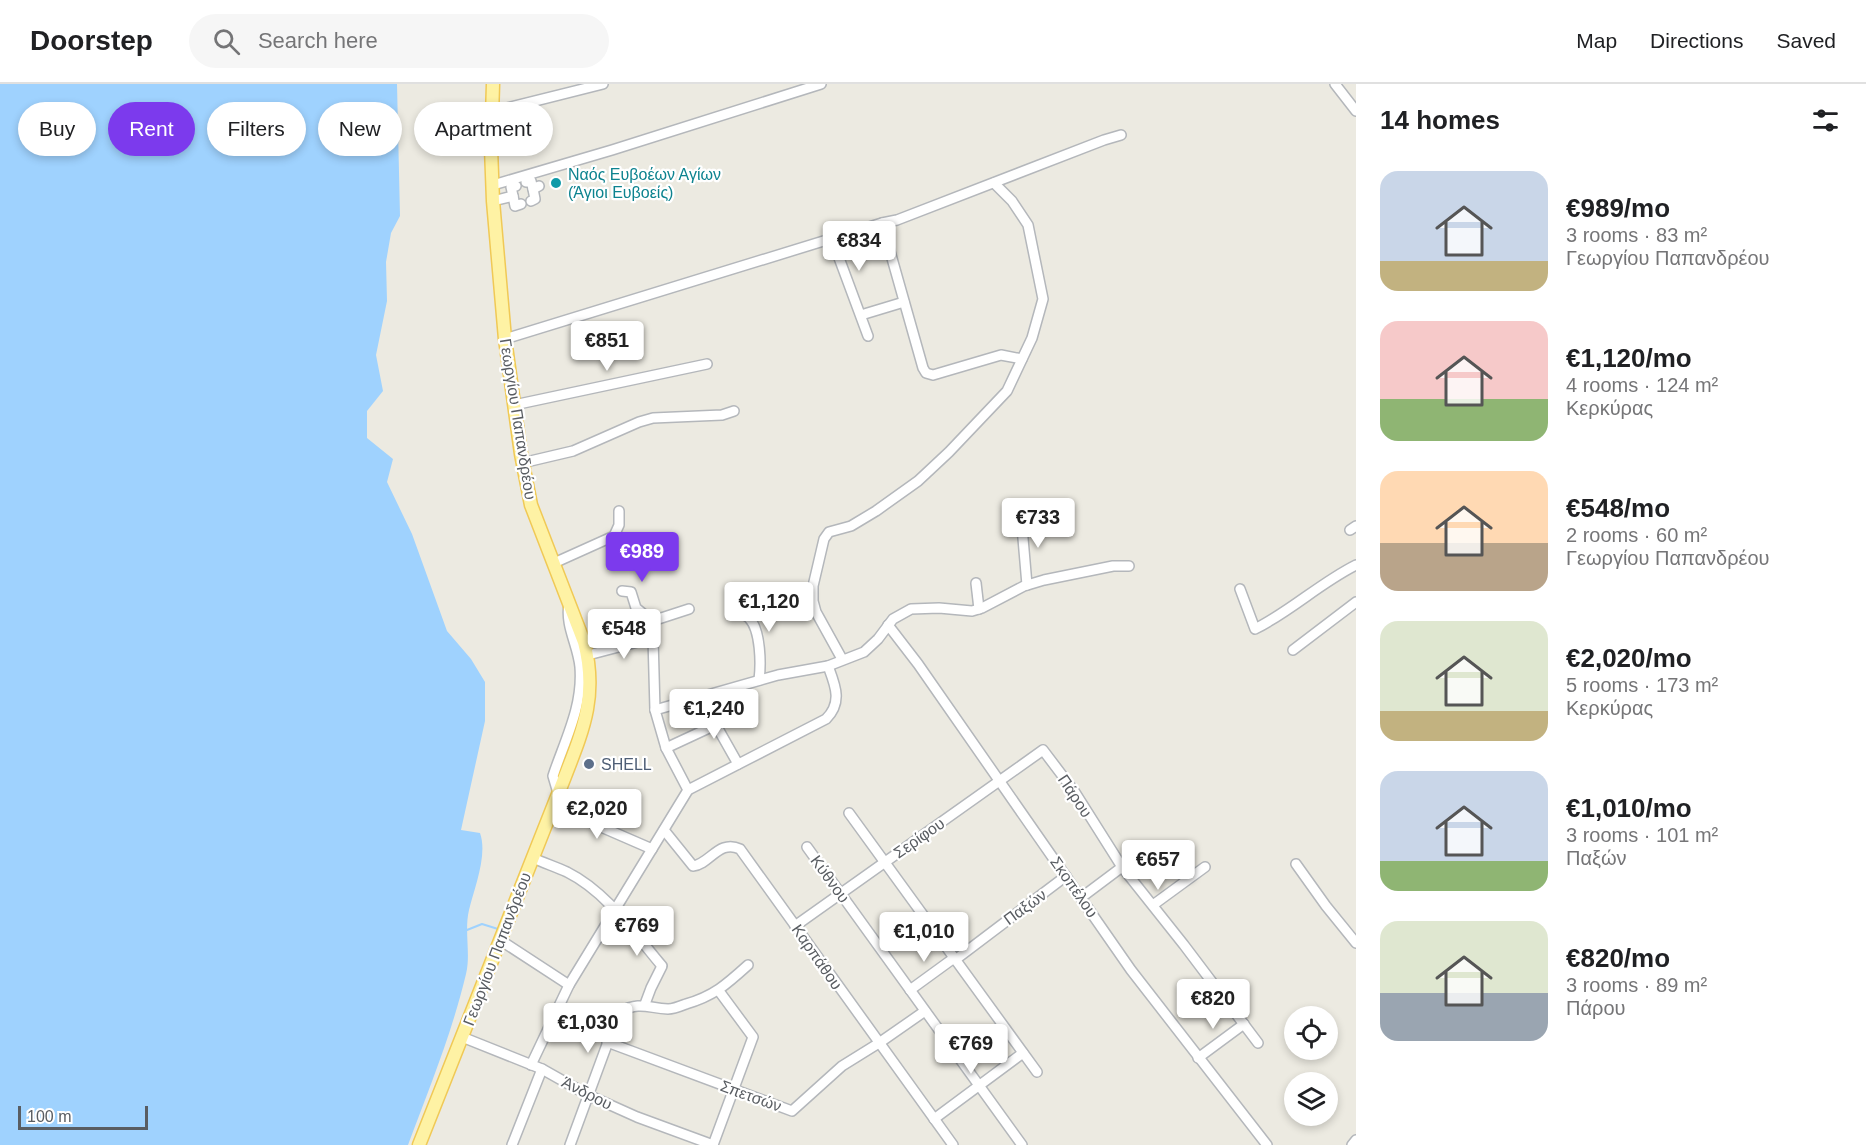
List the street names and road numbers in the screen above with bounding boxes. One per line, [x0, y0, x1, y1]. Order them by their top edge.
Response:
street label: Γεωργίου Παπανδρέου [497, 337, 539, 501]
street label: Πάρου [1055, 772, 1095, 820]
street label: Σερίφου [890, 814, 948, 862]
street label: Κύθνου [807, 852, 853, 906]
street label: Σκοπέλου [1047, 853, 1101, 921]
street label: Γεωργίου Παπανδρέου [460, 870, 534, 1028]
street label: Παξών [1000, 886, 1050, 929]
street label: Καρπάθου [788, 921, 846, 993]
street label: Άνδρου [559, 1073, 615, 1113]
street label: Σπετσών [718, 1077, 784, 1115]

